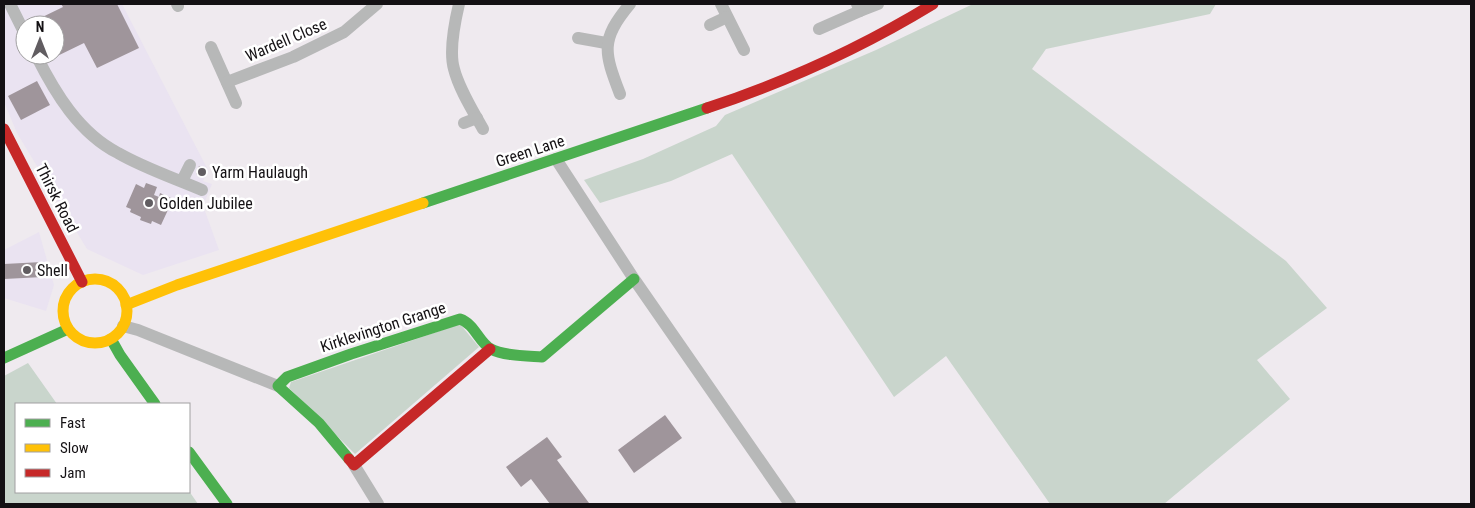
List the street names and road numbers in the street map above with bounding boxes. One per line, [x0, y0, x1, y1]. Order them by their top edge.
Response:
street label: Wardell Close [243, 14, 329, 66]
street label: Green Lane [493, 131, 567, 171]
street label: Thirsk Road [32, 160, 82, 236]
street label: Kirklevington Grange [318, 298, 448, 356]

